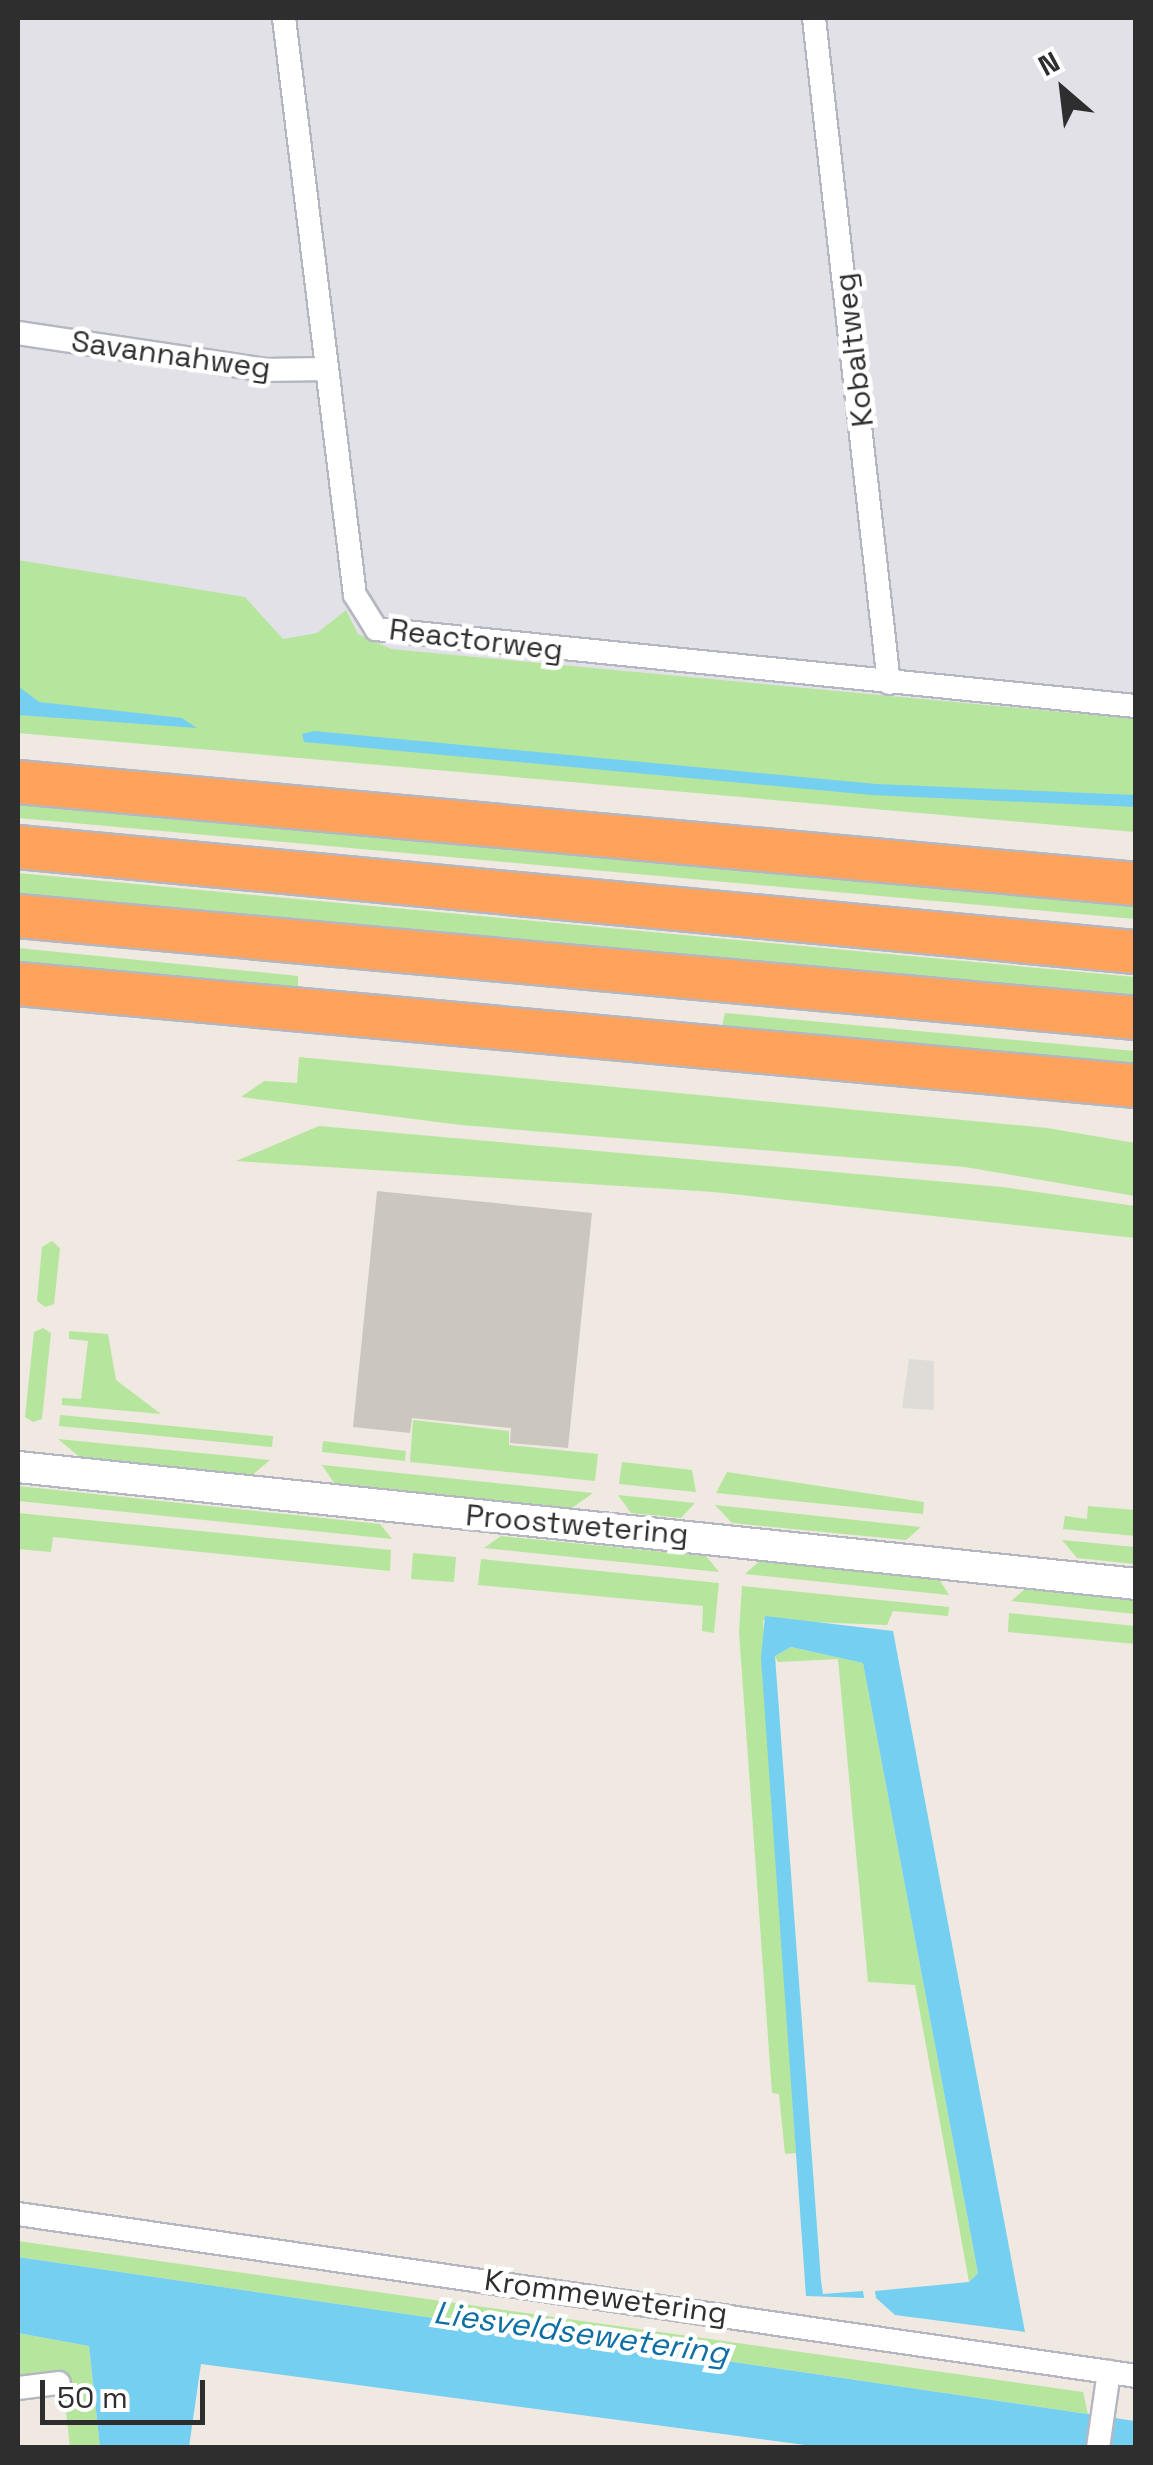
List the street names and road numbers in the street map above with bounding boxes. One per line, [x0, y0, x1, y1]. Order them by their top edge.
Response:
street label: Kobaltweg [827, 271, 881, 429]
street label: Savannahweg [69, 323, 273, 387]
street label: Reactorweg [387, 611, 565, 669]
street label: Proostwetering [464, 1497, 690, 1553]
street label: Krommewetering [482, 2262, 730, 2332]

